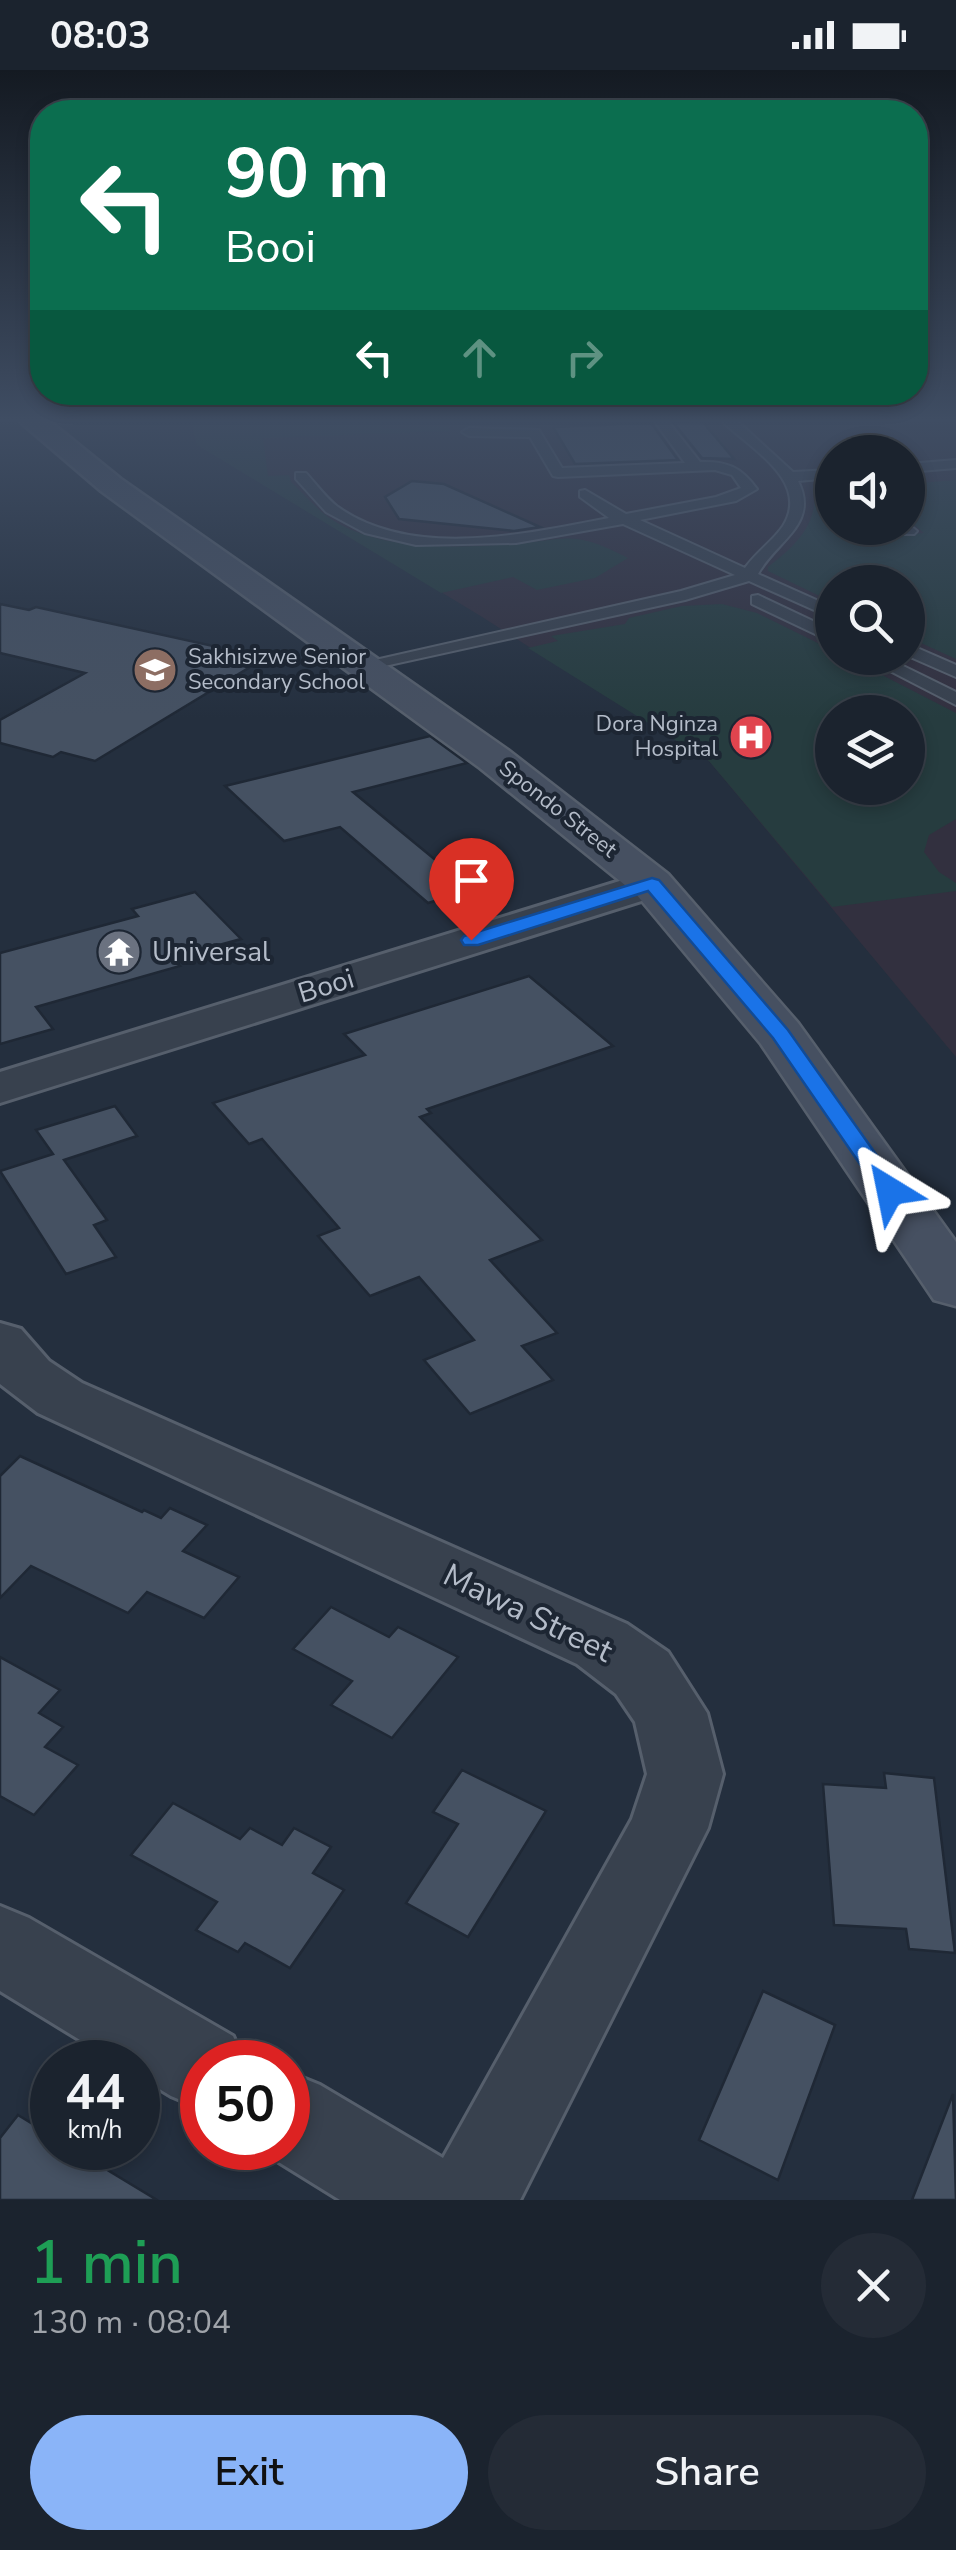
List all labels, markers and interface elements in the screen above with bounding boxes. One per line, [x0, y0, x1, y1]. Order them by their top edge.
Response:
text: 08:03 [50, 10, 151, 61]
text: 90 m [225, 126, 389, 222]
icon: left [60, 140, 190, 270]
text: Booi [225, 217, 316, 278]
icon: left [347, 330, 402, 385]
icon: ahead [452, 330, 507, 385]
icon: right [557, 330, 612, 385]
map controls [815, 435, 925, 805]
button: sound [815, 435, 925, 545]
button: search [815, 565, 925, 675]
place label: Sakhisizwe Senior Secondary School [188, 642, 366, 697]
school or university icon: Sakhisizwe Senior Secondary School [132, 647, 178, 693]
button: layers [815, 695, 925, 805]
place label: Dora Nginza Hospital [596, 709, 718, 764]
hospital icon: Dora Nginza Hospital [728, 714, 774, 760]
street label: Spondo Street [493, 754, 623, 865]
pin [429, 838, 514, 941]
icon: arrive [444, 853, 499, 908]
temple icon: Universal [96, 929, 142, 975]
place label: Universal [152, 933, 271, 971]
street label: Booi [293, 960, 359, 1012]
position arrow [838, 1139, 942, 1243]
street label: Mawa Street [436, 1554, 620, 1673]
speed limit sign: 50 [180, 2040, 310, 2170]
text: 44 [65, 2058, 125, 2127]
text: km/h [67, 2113, 123, 2147]
text: 1 min [30, 2222, 183, 2304]
button: close [821, 2233, 926, 2338]
text: 130 m · 08:04 [30, 2301, 231, 2344]
button: Exit [30, 2415, 468, 2530]
button: Share [488, 2415, 926, 2530]

